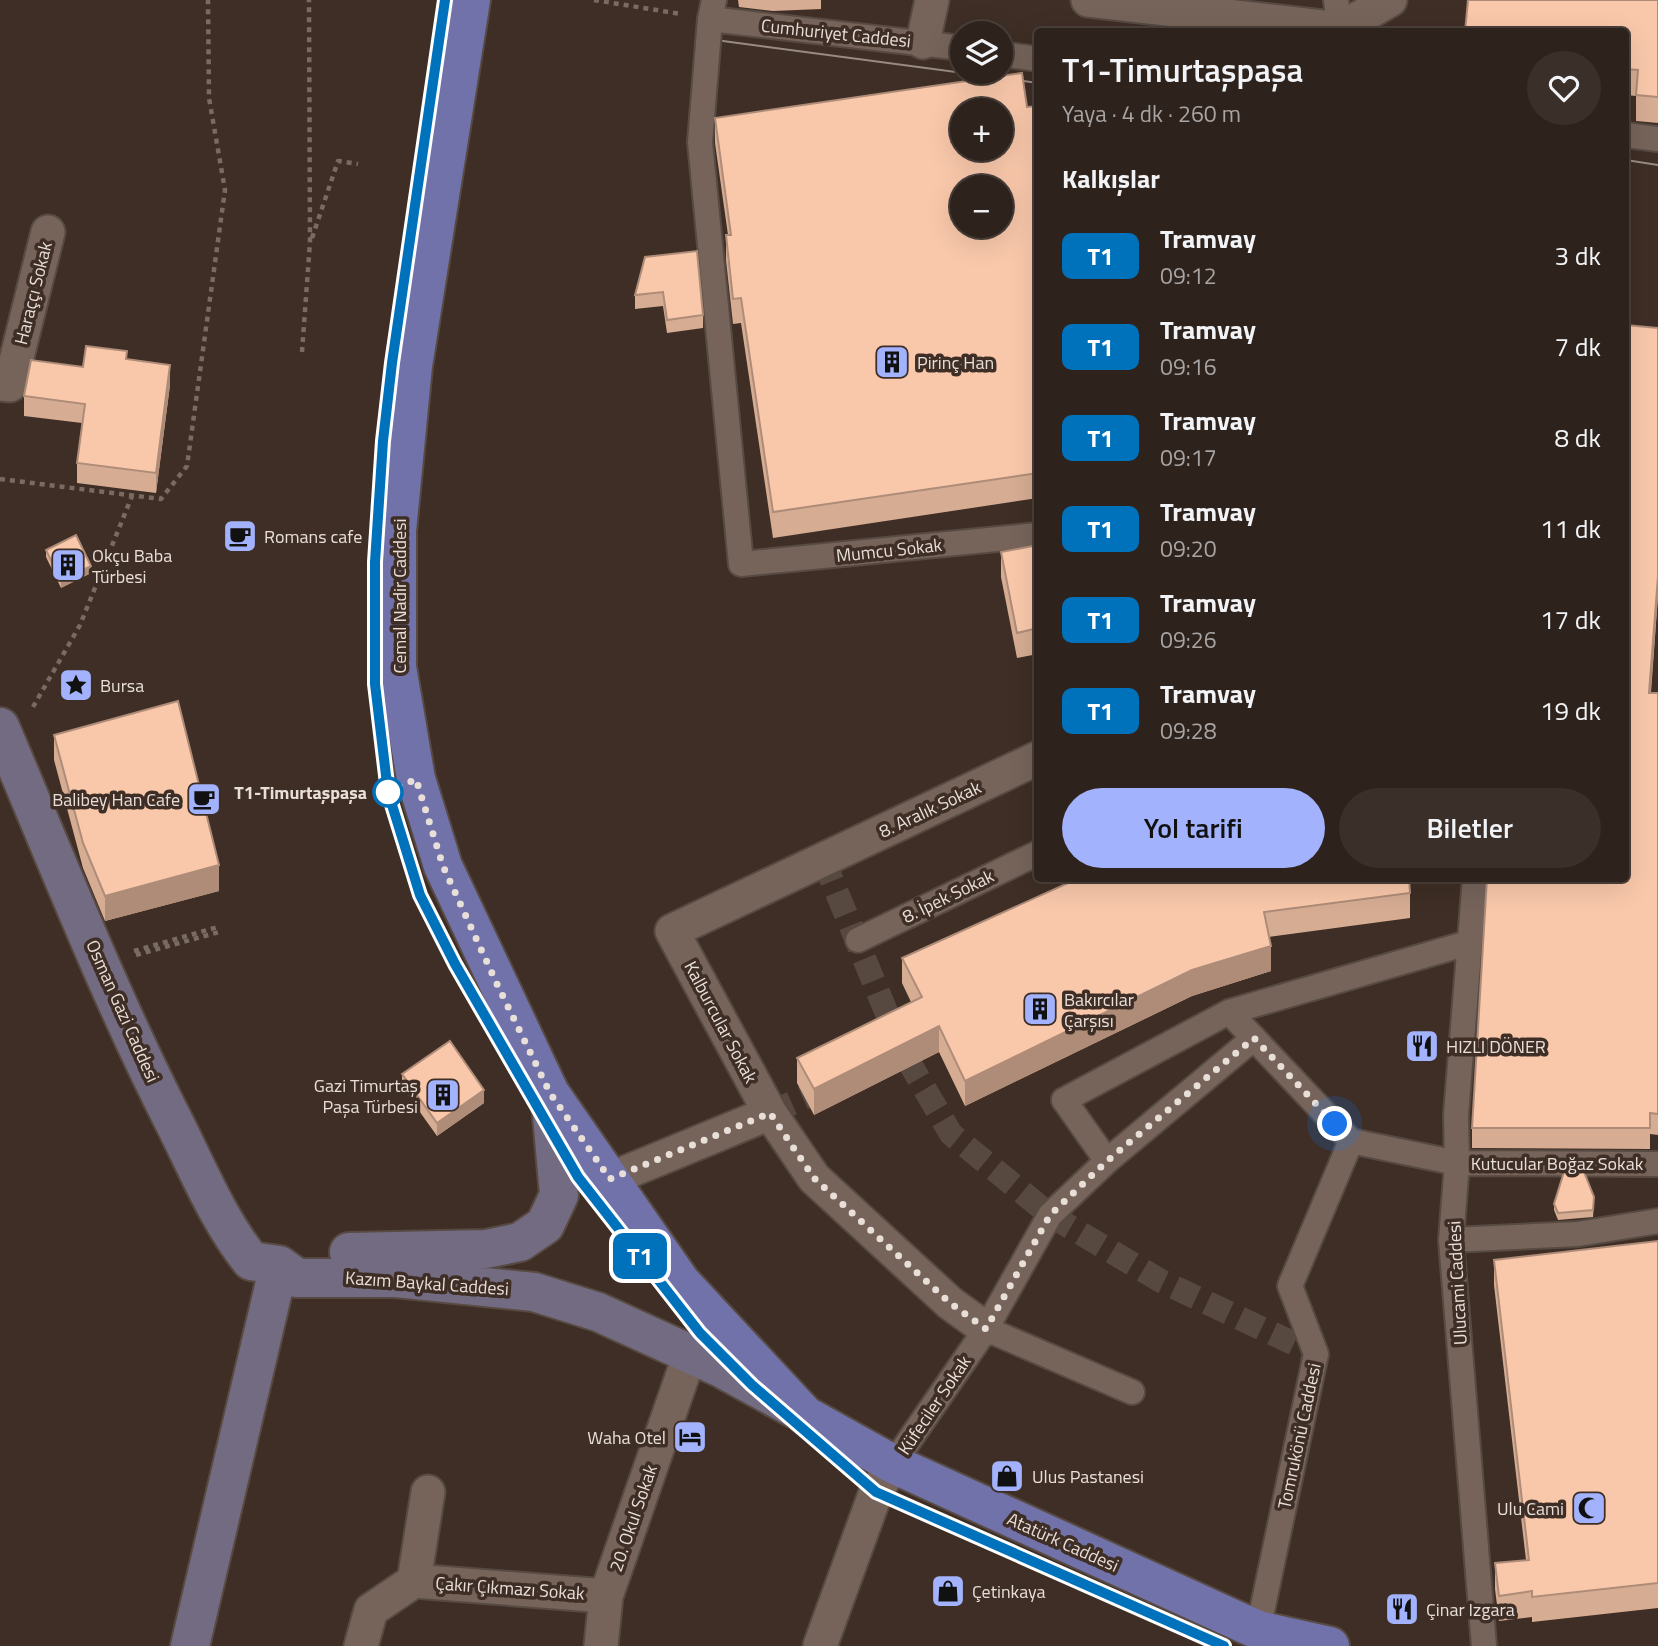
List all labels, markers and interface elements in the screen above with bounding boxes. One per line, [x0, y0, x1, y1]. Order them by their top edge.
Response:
street label: Cumhuriyet Caddesi [760, 12, 912, 54]
map controls [950, 21, 1013, 238]
button: layers [950, 21, 1013, 84]
text: T1-Timurtaşpaşa [1062, 45, 1303, 95]
button: heart [1527, 51, 1601, 125]
text: Yaya · 4 dk · 260 m [1062, 96, 1241, 131]
button: + [950, 98, 1013, 161]
text: Kalkışlar [1062, 159, 1160, 198]
button: − [950, 175, 1013, 238]
text: Tramvay [1160, 219, 1256, 258]
text: 3 dk [1555, 236, 1601, 275]
street label: Haraççı Sokak [7, 238, 59, 347]
text: T1 [1087, 238, 1114, 274]
text: 09:12 [1160, 258, 1217, 293]
text: Tramvay [1160, 310, 1256, 349]
text: 7 dk [1555, 327, 1601, 366]
text: T1 [1087, 329, 1114, 365]
building icon: Pirinç Han [873, 343, 911, 381]
place label: Pirinç Han [917, 349, 994, 376]
text: 09:16 [1160, 349, 1217, 384]
text: Tramvay [1160, 401, 1256, 440]
text: 8 dk [1555, 418, 1601, 457]
text: T1 [1087, 420, 1114, 456]
text: 09:17 [1160, 440, 1217, 475]
text: Tramvay [1160, 492, 1256, 531]
text: 11 dk [1540, 509, 1601, 548]
text: T1 [1087, 511, 1114, 547]
cafe icon: Romans cafe [221, 517, 259, 555]
street label: Cemal Nadir Caddesi [386, 519, 413, 673]
place label: Romans cafe [264, 523, 362, 550]
street label: Mumcu Sokak [835, 531, 944, 569]
text: 09:20 [1160, 531, 1217, 566]
place label: Okçu Baba Türbesi [92, 542, 172, 590]
building icon: Okçu Baba Türbesi [49, 546, 87, 584]
text: Tramvay [1160, 583, 1256, 622]
text: 17 dk [1540, 600, 1601, 639]
text: T1 [1087, 602, 1114, 638]
text: 09:26 [1160, 622, 1217, 657]
place icon: Bursa [57, 666, 95, 704]
place label: Bursa [100, 672, 144, 699]
text: Tramvay [1160, 674, 1256, 713]
text: 19 dk [1540, 691, 1601, 730]
text: T1 [1087, 693, 1114, 729]
text: 09:28 [1160, 713, 1217, 748]
street label: 8. Aralık Sokak [874, 773, 986, 844]
marker: T1-Timurtaşpaşa [373, 777, 403, 807]
place label: T1-Timurtaşpaşa [234, 779, 367, 806]
cafe icon: Balibey Han Cafe [185, 780, 223, 818]
place label: Balibey Han Cafe [52, 786, 180, 813]
button: Yol tarifi [1062, 788, 1325, 868]
button: Biletler [1339, 788, 1601, 868]
street label: 8. İpek Sokak [898, 862, 999, 930]
street label: Osman Gazi Caddesi [79, 935, 167, 1087]
street label: Kalburcular Sokak [677, 956, 765, 1088]
place label: Bakırcılar Çarşısı [1064, 986, 1134, 1034]
building icon: Bakırcılar Çarşısı [1021, 990, 1059, 1028]
restaurant icon: HIZLI DÖNER [1403, 1027, 1441, 1065]
place label: HIZLI DÖNER [1446, 1033, 1546, 1060]
place label: Gazi Timurtaş Paşa Türbesi [314, 1072, 418, 1120]
building icon: Gazi Timurtaş Paşa Türbesi [424, 1076, 462, 1114]
your location [1317, 1106, 1352, 1141]
street label: Kutucular Boğaz Sokak [1471, 1150, 1644, 1177]
street label: Ulucami Caddesi [1440, 1220, 1474, 1346]
line badge: T1 [608, 1233, 672, 1279]
text: T1 [627, 1238, 653, 1274]
street label: Kazım Baykal Caddesi [344, 1264, 510, 1302]
street label: Küfeciler Sokak [891, 1349, 978, 1460]
street label: Tomrukönü Caddesi [1270, 1361, 1328, 1511]
hotel icon: Waha Otel [671, 1418, 709, 1456]
place label: Waha Otel [587, 1424, 666, 1451]
shop icon: Ulus Pastanesi [988, 1457, 1026, 1495]
street label: 20. Okul Sokak [602, 1460, 664, 1575]
place label: Ulus Pastanesi [1032, 1463, 1144, 1490]
mosque icon: Ulu Cami [1570, 1489, 1608, 1527]
place label: Ulu Cami [1497, 1495, 1564, 1522]
street label: Atatürk Caddesi [1003, 1505, 1123, 1579]
street label: Çakır Çıkmazı Sokak [434, 1569, 586, 1607]
shop icon: Çetinkaya [929, 1572, 967, 1610]
place label: Çetinkaya [972, 1578, 1046, 1605]
restaurant icon: Çinar Izgara [1383, 1590, 1421, 1628]
place label: Çinar Izgara [1426, 1596, 1515, 1623]

